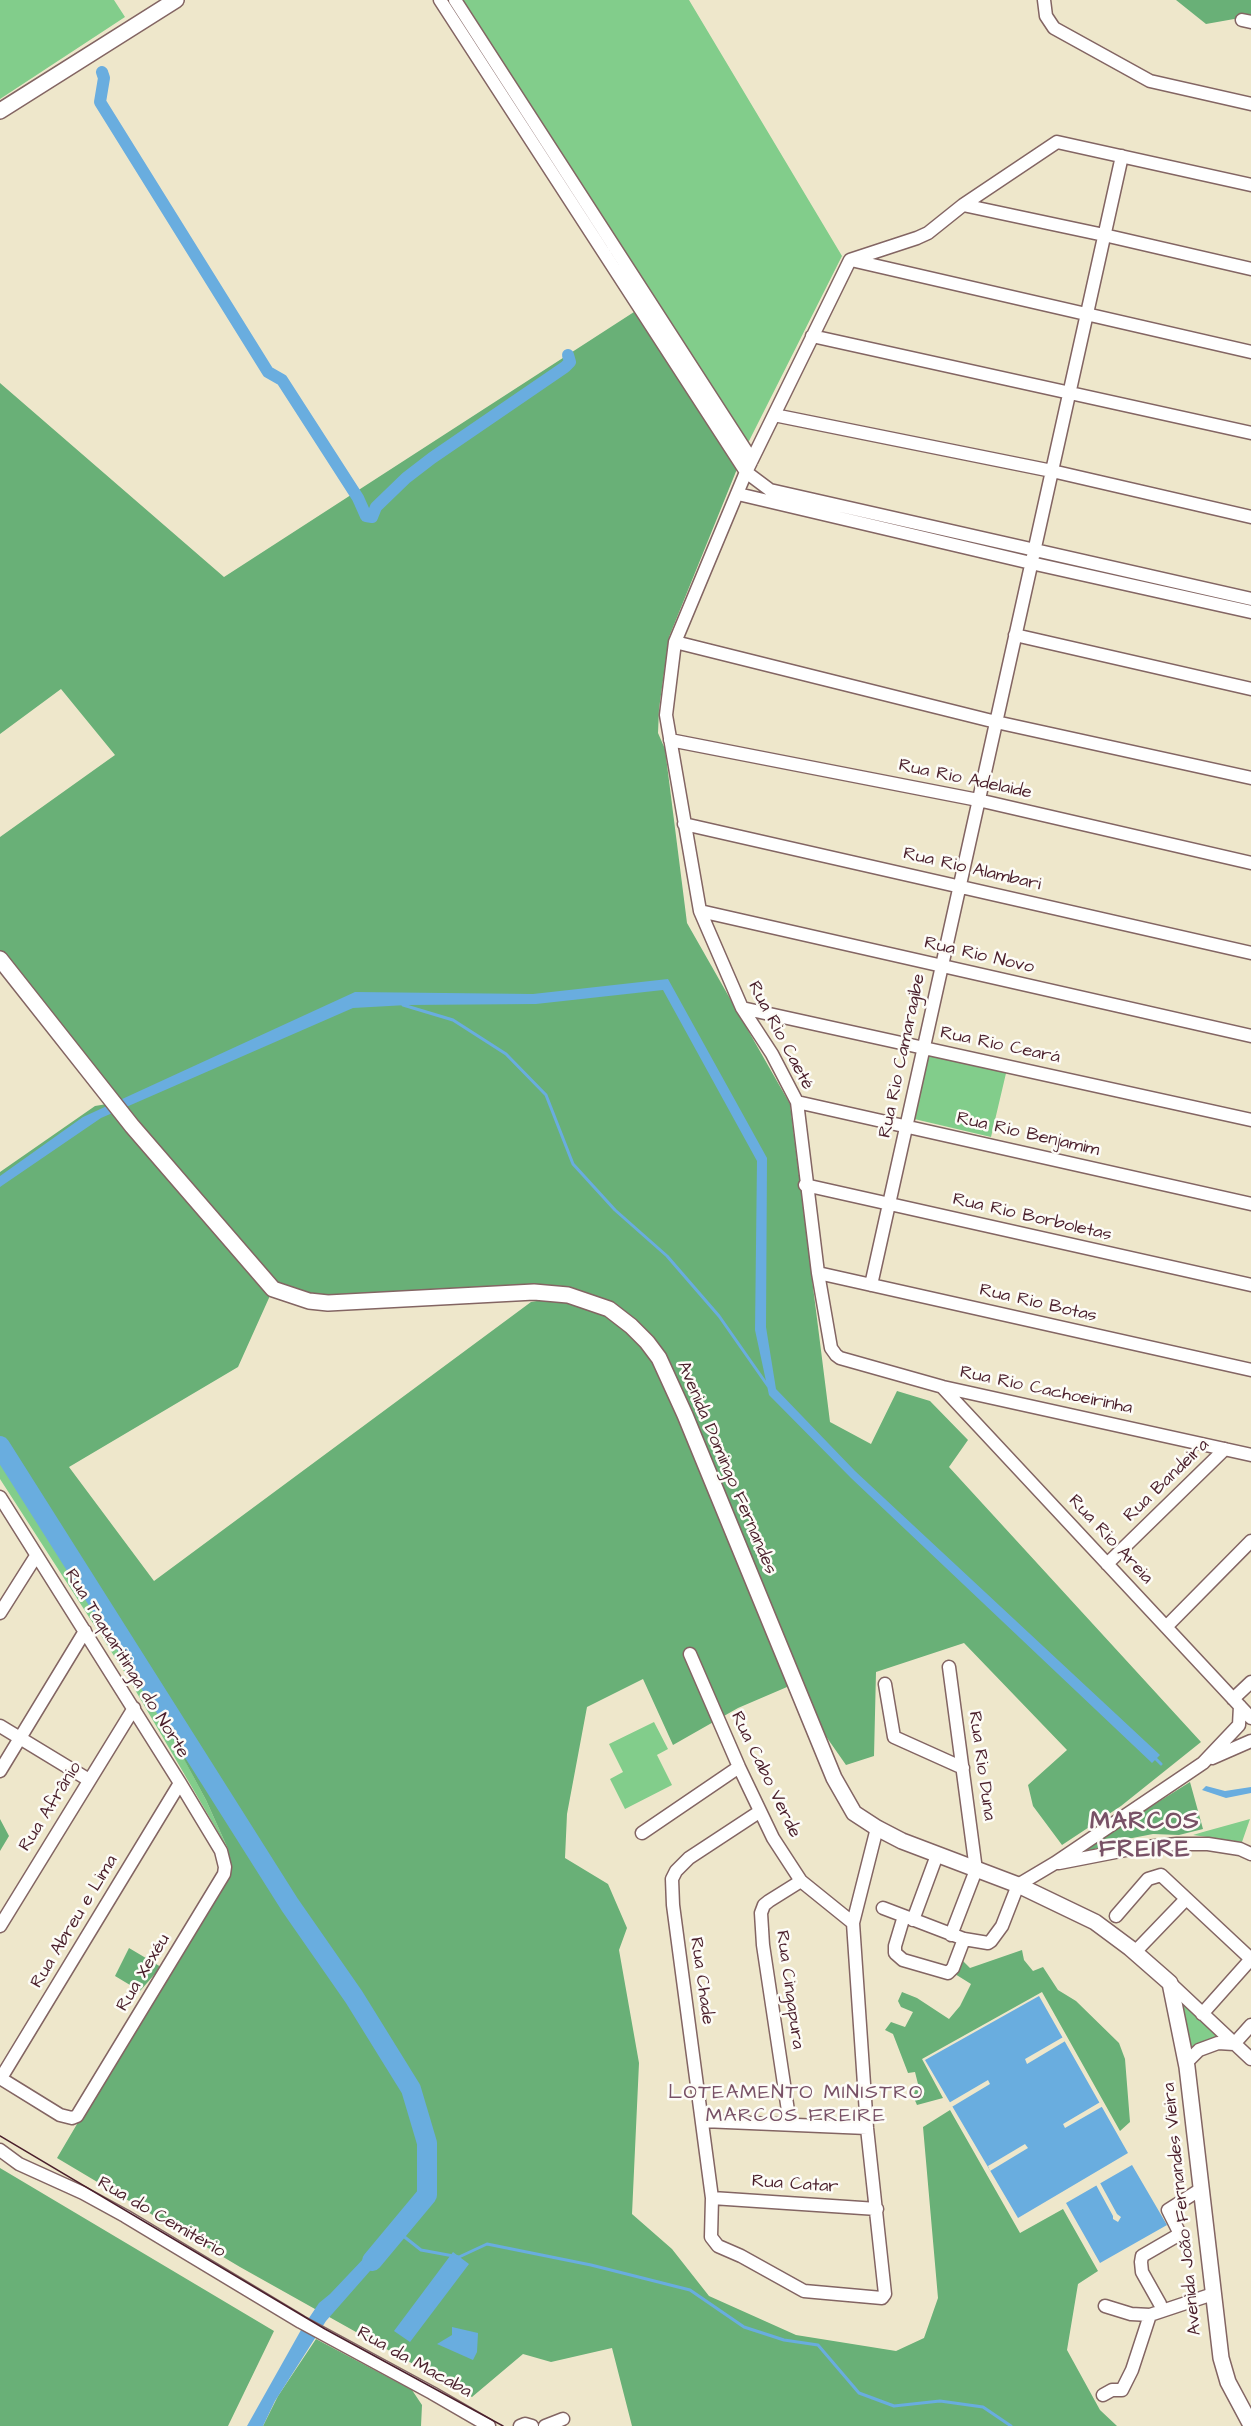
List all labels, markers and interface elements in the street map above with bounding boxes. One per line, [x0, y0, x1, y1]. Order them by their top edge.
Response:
street label: Rua Rio Adelaide [897, 755, 1033, 805]
street label: Rua Rio Alambari [901, 844, 1043, 896]
street label: Rua Rio Novo [922, 933, 1036, 979]
street label: Rua Rio Camaragibe [875, 972, 931, 1140]
street label: Rua Rio Caeté [742, 978, 818, 1094]
street label: Rua Rio Ceará [938, 1023, 1062, 1069]
street label: Rua Rio Benjamim [955, 1108, 1101, 1162]
street label: Rua Rio Borboletas [950, 1189, 1114, 1247]
street label: Rua Rio Botas [977, 1280, 1099, 1328]
street label: Avenida Domingo Fernandes [671, 1358, 781, 1578]
street label: Rua Rio Cachoeirinha [958, 1362, 1134, 1420]
street label: Rua Bandeira [1120, 1435, 1214, 1527]
street label: Rua Rio Areia [1063, 1491, 1157, 1589]
street label: Rua Taquaritinga do Norte [59, 1566, 193, 1762]
street label: Rua Cabo Verde [725, 1708, 805, 1842]
street label: Rua Rio Duna [963, 1710, 999, 1822]
street label: Rua Afrânio [15, 1758, 87, 1856]
district label: MARCOS FREIRE [1090, 1809, 1200, 1865]
street label: Rua Abreu e Lima [27, 1852, 123, 1992]
street label: Rua Cingapura [770, 1929, 808, 2051]
street label: Rua Xexéu [113, 1930, 175, 2016]
street label: Rua Chade [684, 1936, 718, 2026]
district label: LOTEAMENTO MINISTRO MARCOS FREIRE [668, 2082, 924, 2129]
street label: Avenida João Fernandes Vieira [1159, 2082, 1207, 2336]
street label: Rua Catar [751, 2171, 839, 2199]
street label: Rua do Cemitério [93, 2173, 229, 2263]
street label: Rua da Macaba [353, 2323, 475, 2403]

